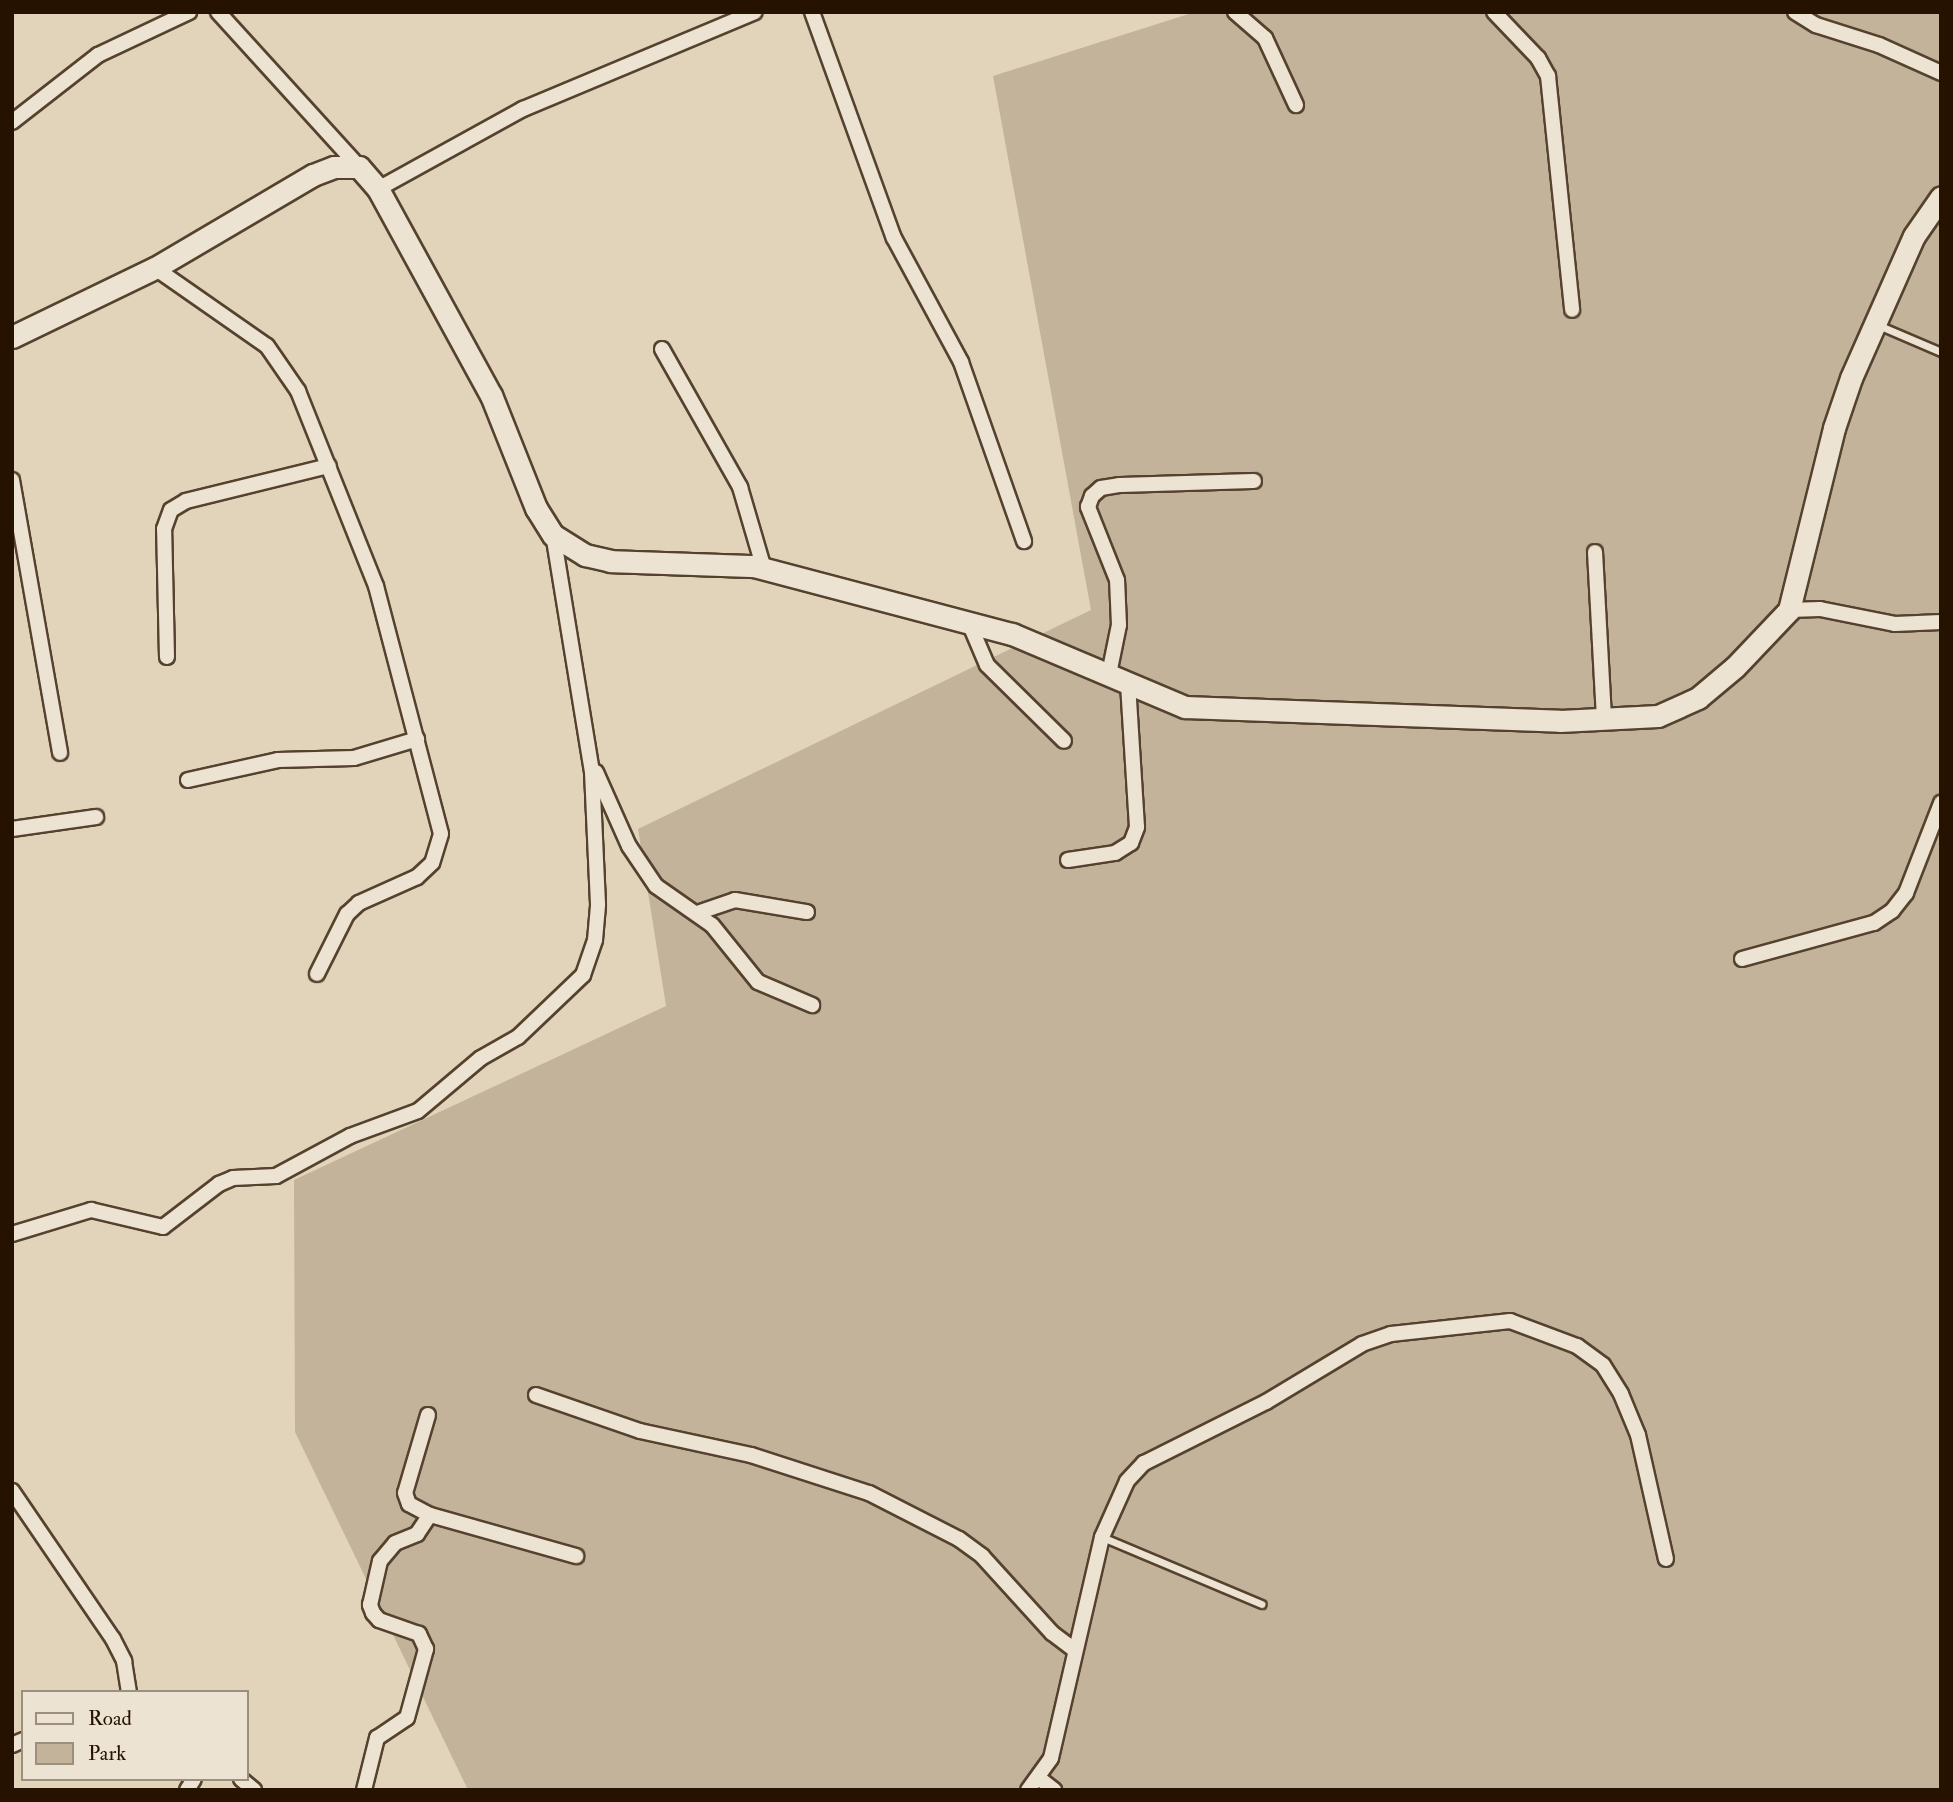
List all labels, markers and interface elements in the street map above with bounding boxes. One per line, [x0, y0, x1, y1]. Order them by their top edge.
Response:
legend [21, 1690, 248, 1781]
text: Road [88, 1705, 132, 1732]
text: Park [88, 1740, 126, 1767]

